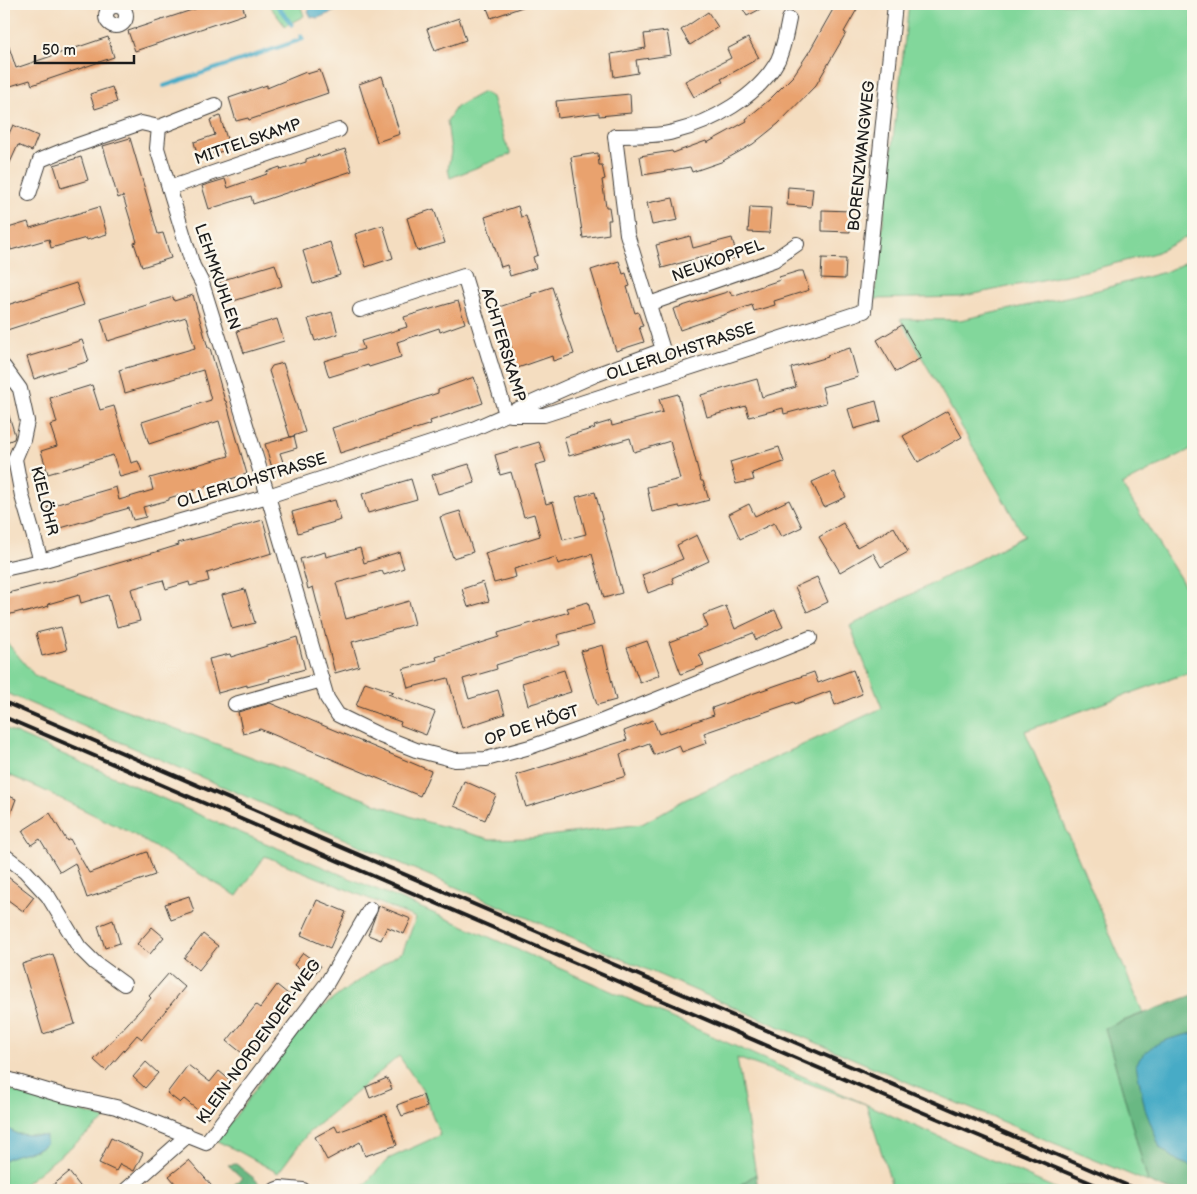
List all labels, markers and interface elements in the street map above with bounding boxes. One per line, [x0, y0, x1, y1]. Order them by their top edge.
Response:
scale bar [35, 32, 134, 64]
text: 50 m [42, 41, 76, 60]
street label: BORENZWANGWEG [845, 80, 879, 232]
street label: MITTELSKAMP [192, 115, 304, 169]
street label: LEHMKUHLEN [190, 222, 244, 332]
street label: NEUKOPPEL [669, 235, 767, 286]
street label: ACHTERSKAMP [477, 286, 529, 404]
street label: OLLERLOHSTRASSE [604, 319, 758, 385]
street label: OLLERLOHSTRASSE [175, 449, 329, 513]
street label: KIELÖHR [26, 464, 64, 537]
street label: OP DE HÖGT [482, 700, 582, 750]
street label: KLEIN-NORDENDER-WEG [193, 956, 325, 1128]

